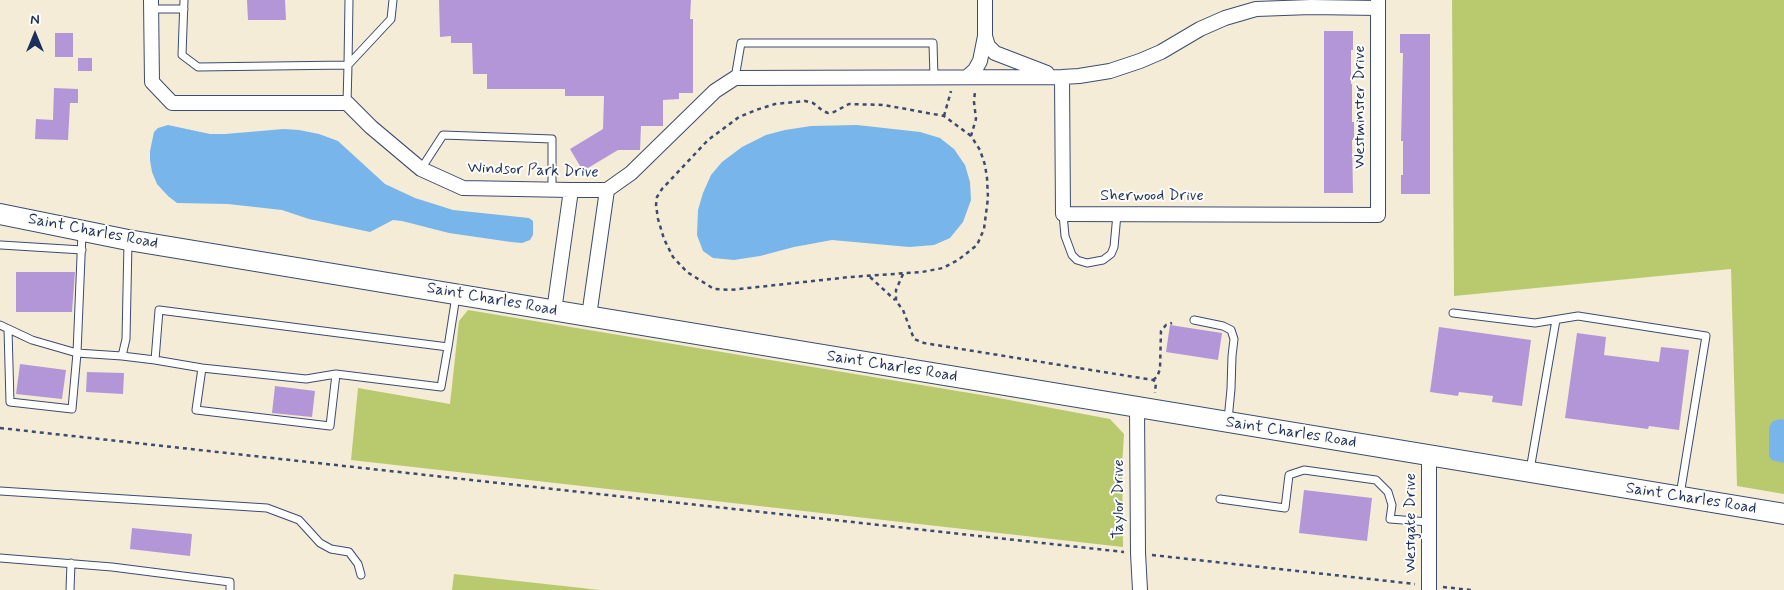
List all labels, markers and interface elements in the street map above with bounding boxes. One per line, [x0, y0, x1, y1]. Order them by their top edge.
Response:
north arrow [10, 10, 60, 60]
text: N [30, 11, 40, 29]
street label: Westminster Drive [1351, 45, 1371, 169]
street label: Windsor Park Drive [467, 159, 599, 183]
street label: Sherwood Drive [1100, 187, 1204, 207]
street label: Saint Charles Road [26, 210, 160, 254]
street label: Saint Charles Road [425, 279, 559, 321]
street label: Saint Charles Road [825, 347, 959, 387]
street label: Saint Charles Road [1224, 413, 1358, 453]
street label: Taylor Drive [1110, 459, 1130, 539]
street label: Westgate Drive [1402, 473, 1422, 573]
street label: Saint Charles Road [1624, 479, 1758, 519]

